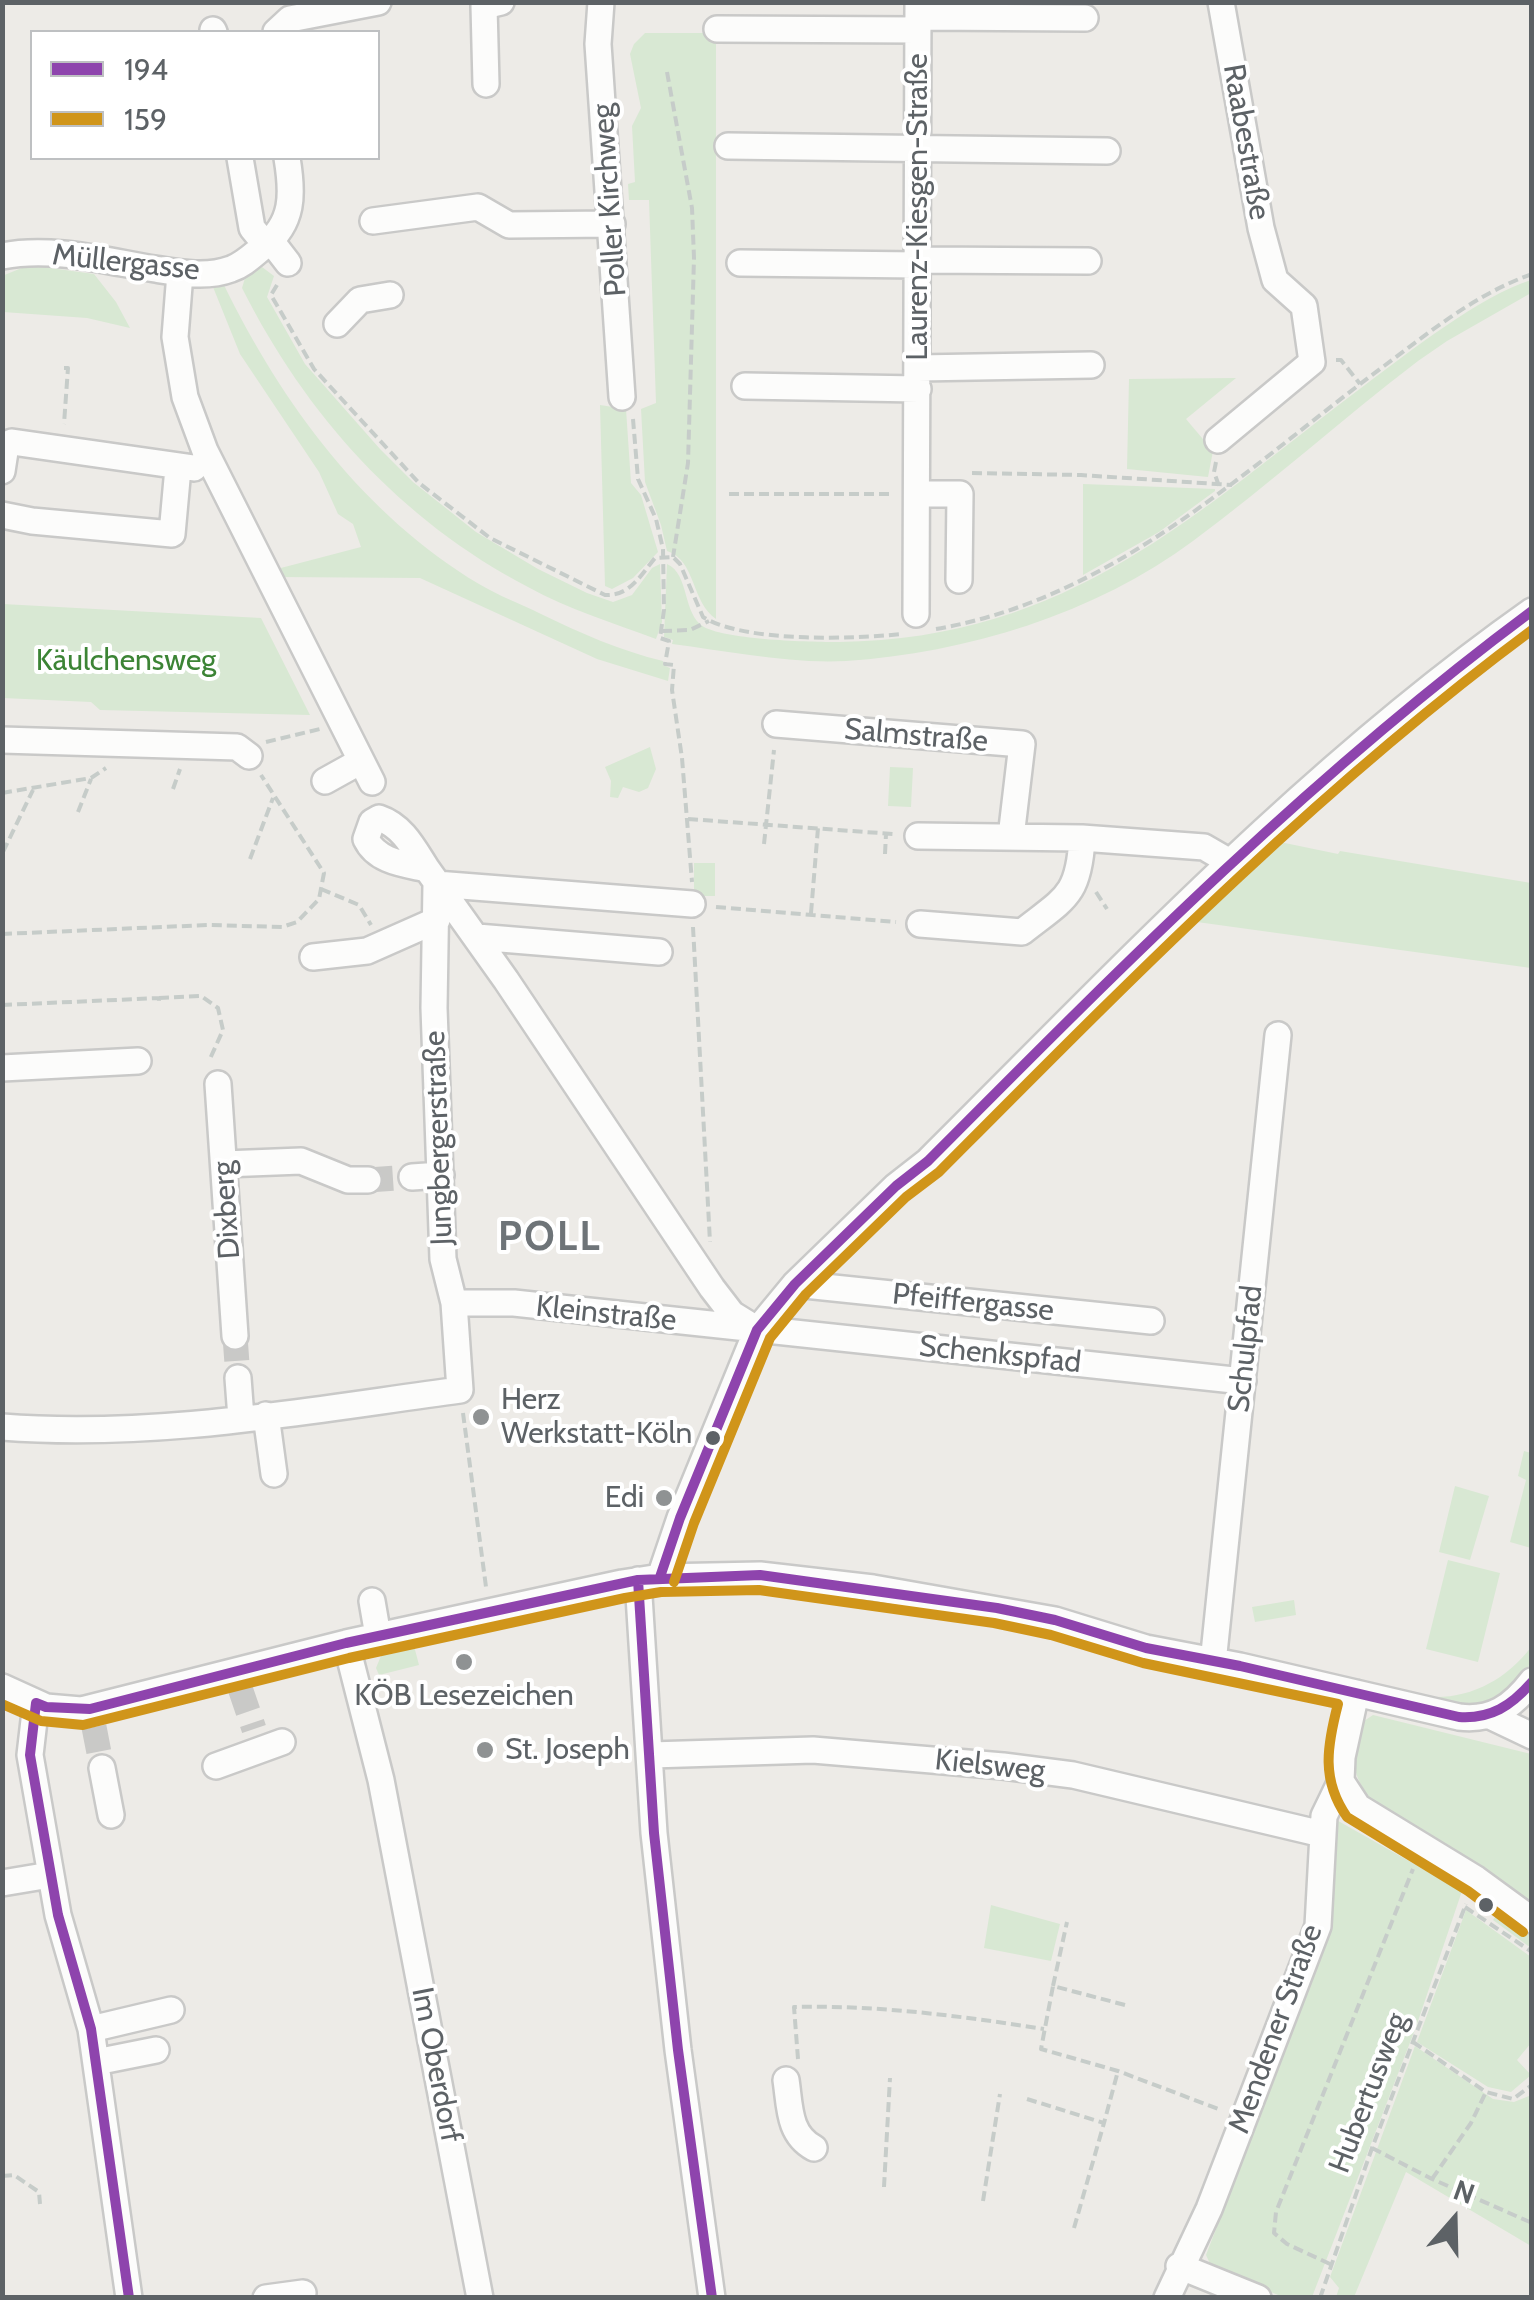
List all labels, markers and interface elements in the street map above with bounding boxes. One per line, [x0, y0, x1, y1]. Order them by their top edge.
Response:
legend [30, 30, 380, 160]
text: 194 [124, 51, 168, 88]
street label: Laurenz-Kiesgen-Straße [900, 53, 936, 361]
street label: Raabestraße [1215, 61, 1277, 223]
text: 159 [124, 101, 167, 138]
street label: Poller Kirchweg [585, 102, 635, 298]
street label: Müllergasse [51, 237, 201, 289]
park label: Käulchensweg [36, 643, 216, 679]
street label: Salmstraße [843, 712, 989, 760]
street label: Jungbergerstraße [417, 1030, 461, 1246]
street label: Dixberg [206, 1160, 248, 1260]
district label: POLL [498, 1214, 602, 1262]
street label: Pfeiffergasse [890, 1277, 1056, 1329]
street label: Schulpfad [1221, 1284, 1271, 1414]
street label: Kleinstraße [534, 1289, 678, 1339]
street label: Schenkspfad [917, 1329, 1083, 1381]
place label: Herz Werkstatt-Köln [501, 1382, 692, 1452]
marker: Herz Werkstatt-Köln [470, 1406, 492, 1428]
unlabelled marker [703, 1428, 723, 1448]
place label: Edi [605, 1480, 644, 1516]
marker: Edi [653, 1487, 675, 1509]
marker: KÖB Lesezeichen [453, 1651, 475, 1673]
place label: KÖB Lesezeichen [354, 1678, 574, 1714]
place label: St. Joseph [505, 1732, 630, 1768]
marker: St. Joseph [474, 1739, 496, 1761]
street label: Kielsweg [933, 1742, 1047, 1790]
unlabelled marker [1476, 1895, 1496, 1915]
street label: Mendener Straße [1221, 1920, 1331, 2138]
street label: Im Oberdorf [403, 1984, 469, 2146]
street label: Hubertusweg [1322, 2008, 1416, 2178]
north arrow [1404, 2170, 1504, 2270]
text: N [1449, 2172, 1479, 2211]

